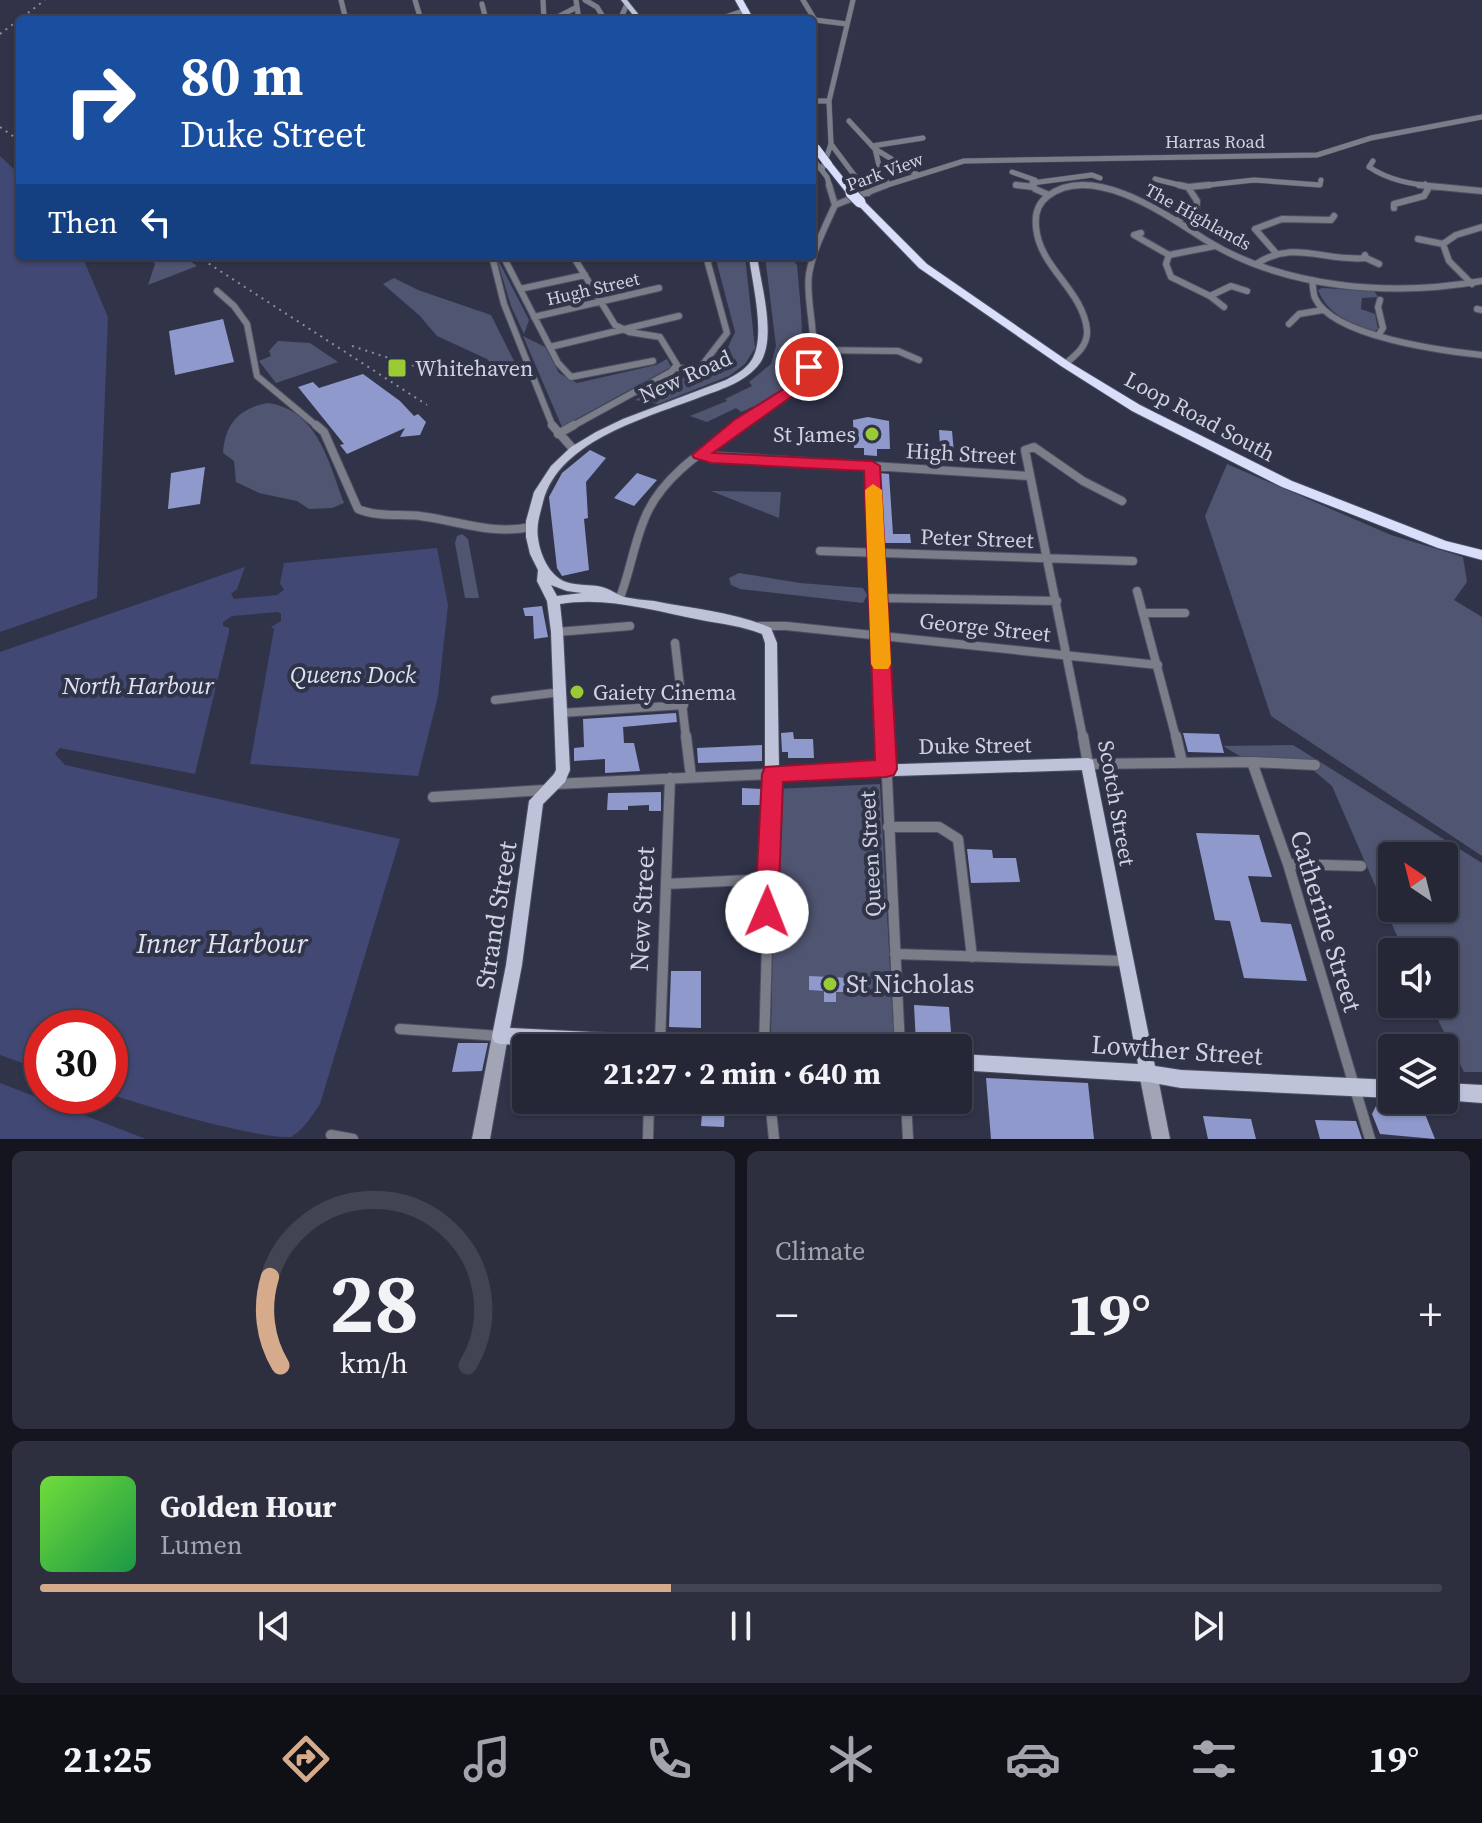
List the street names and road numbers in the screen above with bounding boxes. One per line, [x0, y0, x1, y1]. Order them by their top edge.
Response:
street label: Harras Road [1165, 129, 1265, 154]
street label: Park View [843, 146, 927, 197]
street label: The Highlands [1141, 177, 1256, 256]
street label: Hugh Street [544, 266, 642, 311]
street label: New Road [634, 342, 737, 410]
street label: Loop Road South [1120, 364, 1280, 468]
street label: High Street [905, 435, 1018, 471]
street label: Peter Street [920, 521, 1035, 555]
street label: George Street [918, 605, 1053, 649]
street label: Duke Street [918, 729, 1033, 761]
street label: Scotch Street [1091, 738, 1143, 869]
street label: Queen Street [852, 789, 888, 918]
street label: Catherine Street [1281, 826, 1371, 1017]
street label: Strand Street [467, 838, 526, 991]
street label: New Street [621, 845, 663, 972]
street label: Lowther Street [1090, 1026, 1264, 1074]

